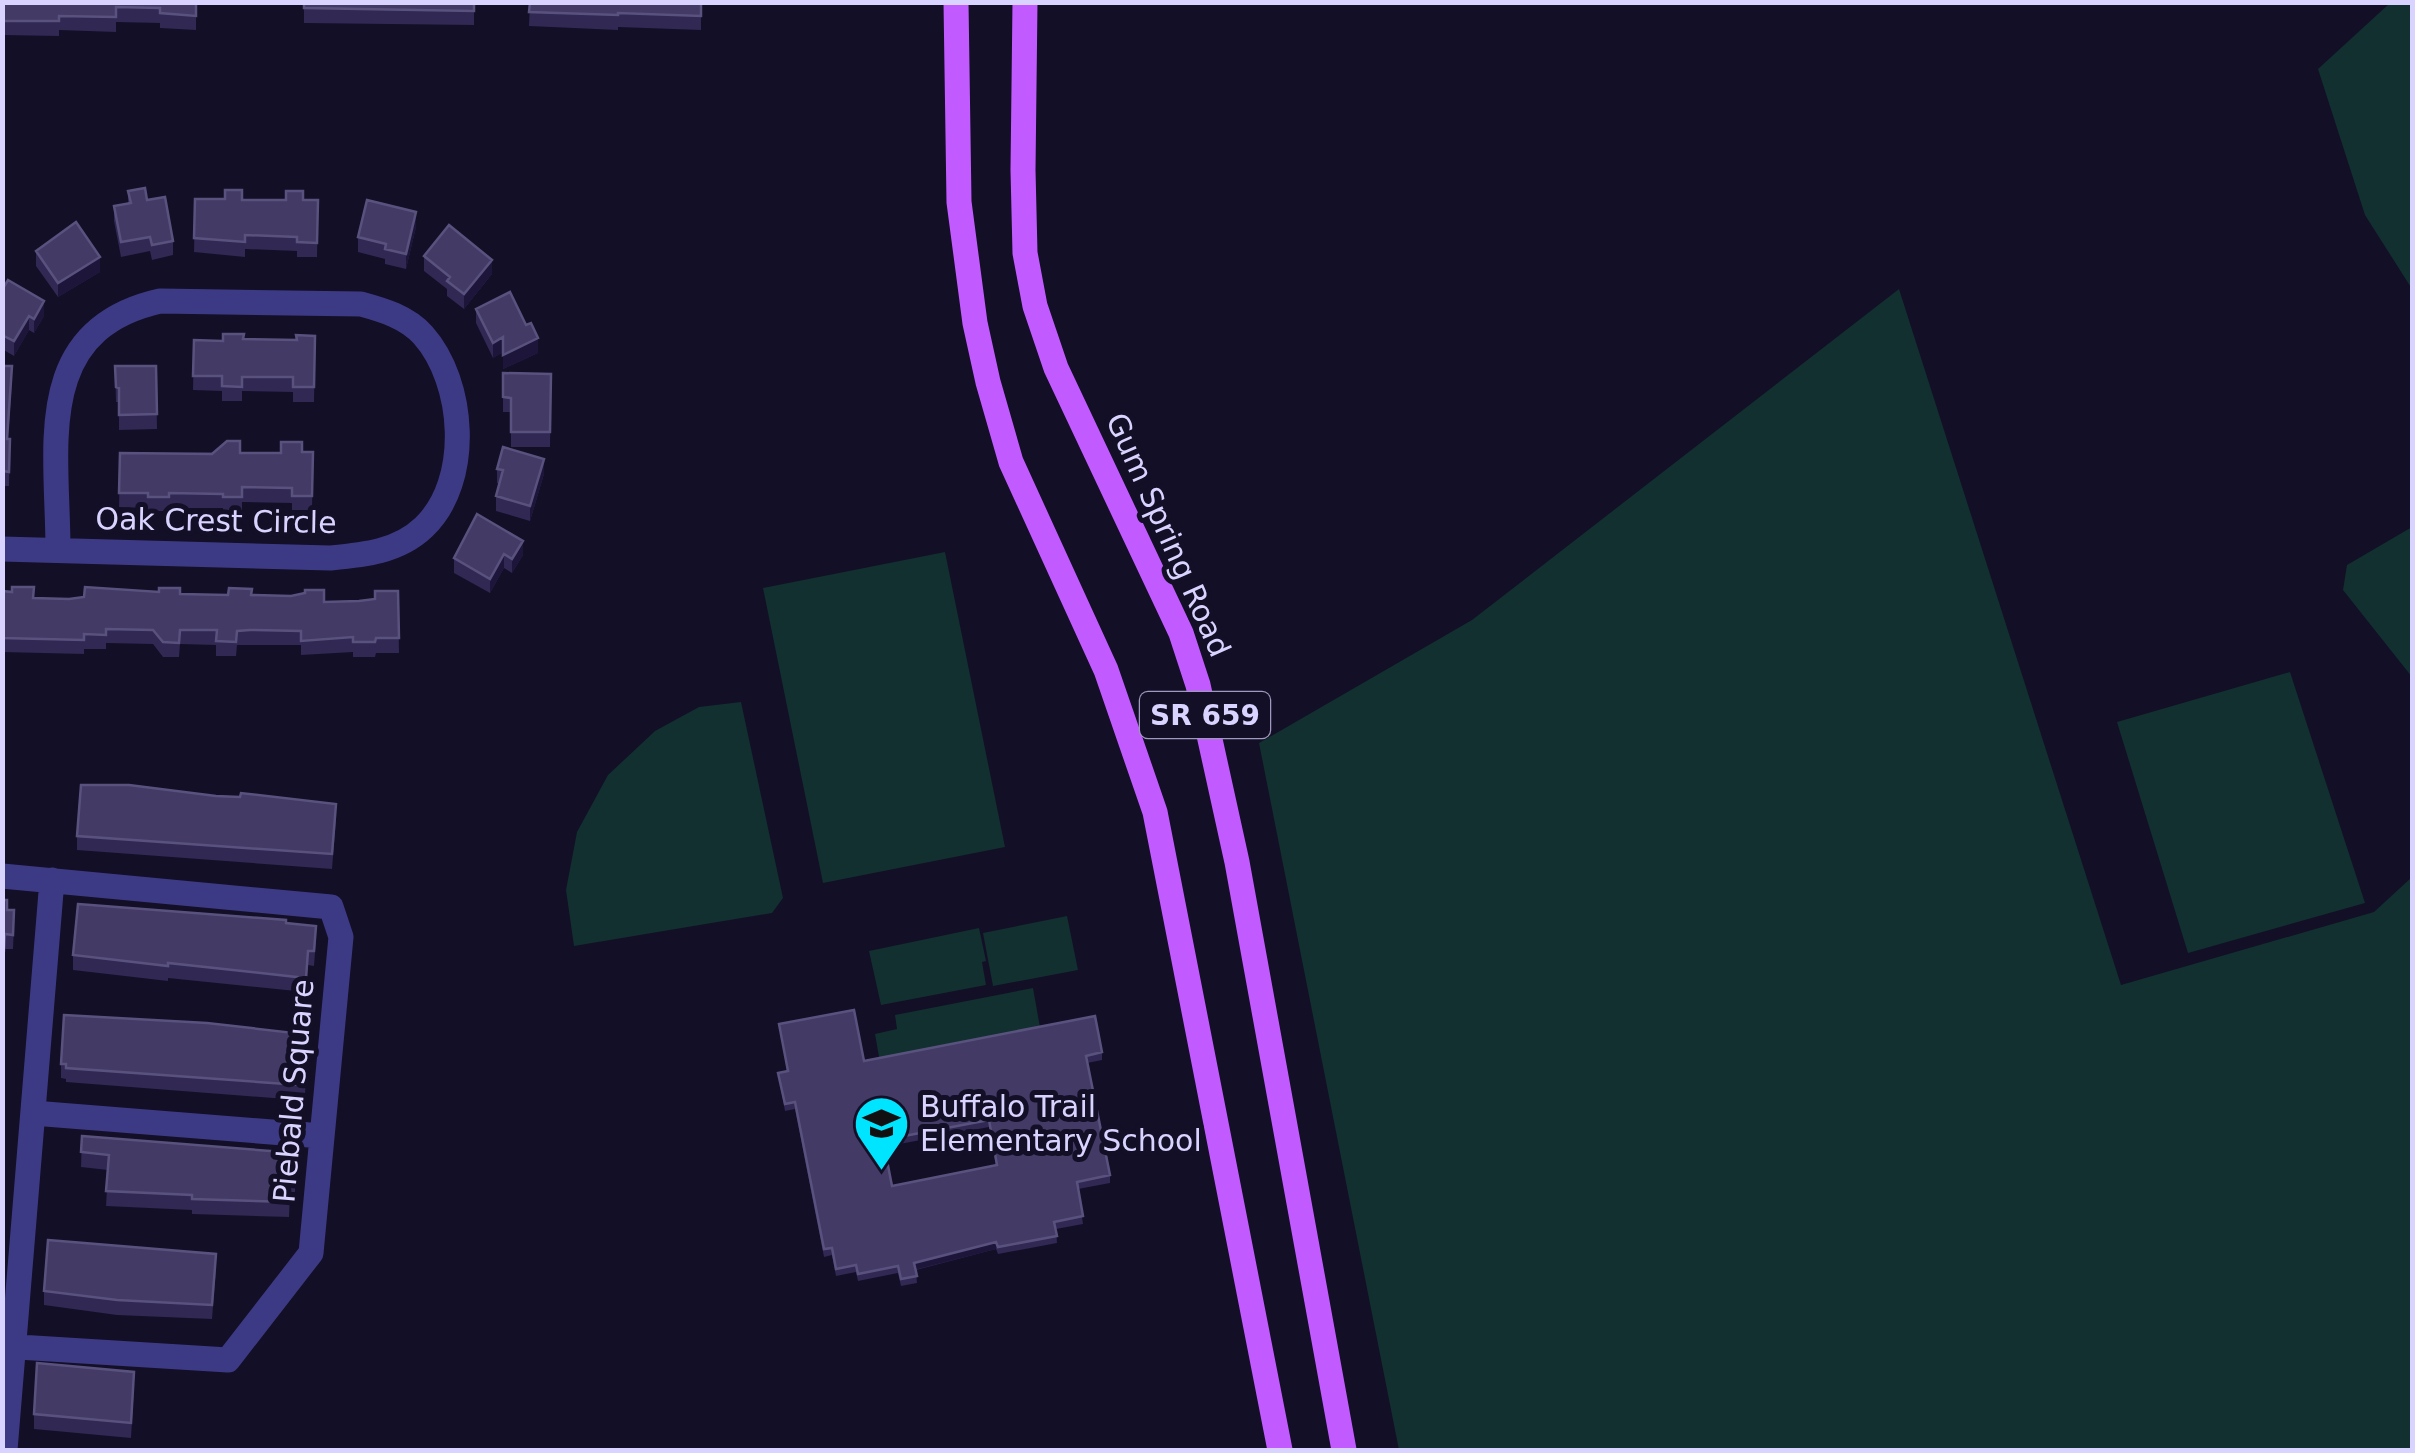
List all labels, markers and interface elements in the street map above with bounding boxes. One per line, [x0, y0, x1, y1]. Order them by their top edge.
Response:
street label: Gum Spring Road [1099, 408, 1238, 662]
street label: Oak Crest Circle [95, 501, 337, 540]
road number: SR 659 [1140, 692, 1270, 738]
street label: Piebald Square [266, 978, 321, 1204]
place label: Buffalo Trail Elementary School [920, 1089, 1202, 1158]
school or university icon: Buffalo Trail Elementary School [851, 1094, 911, 1173]

